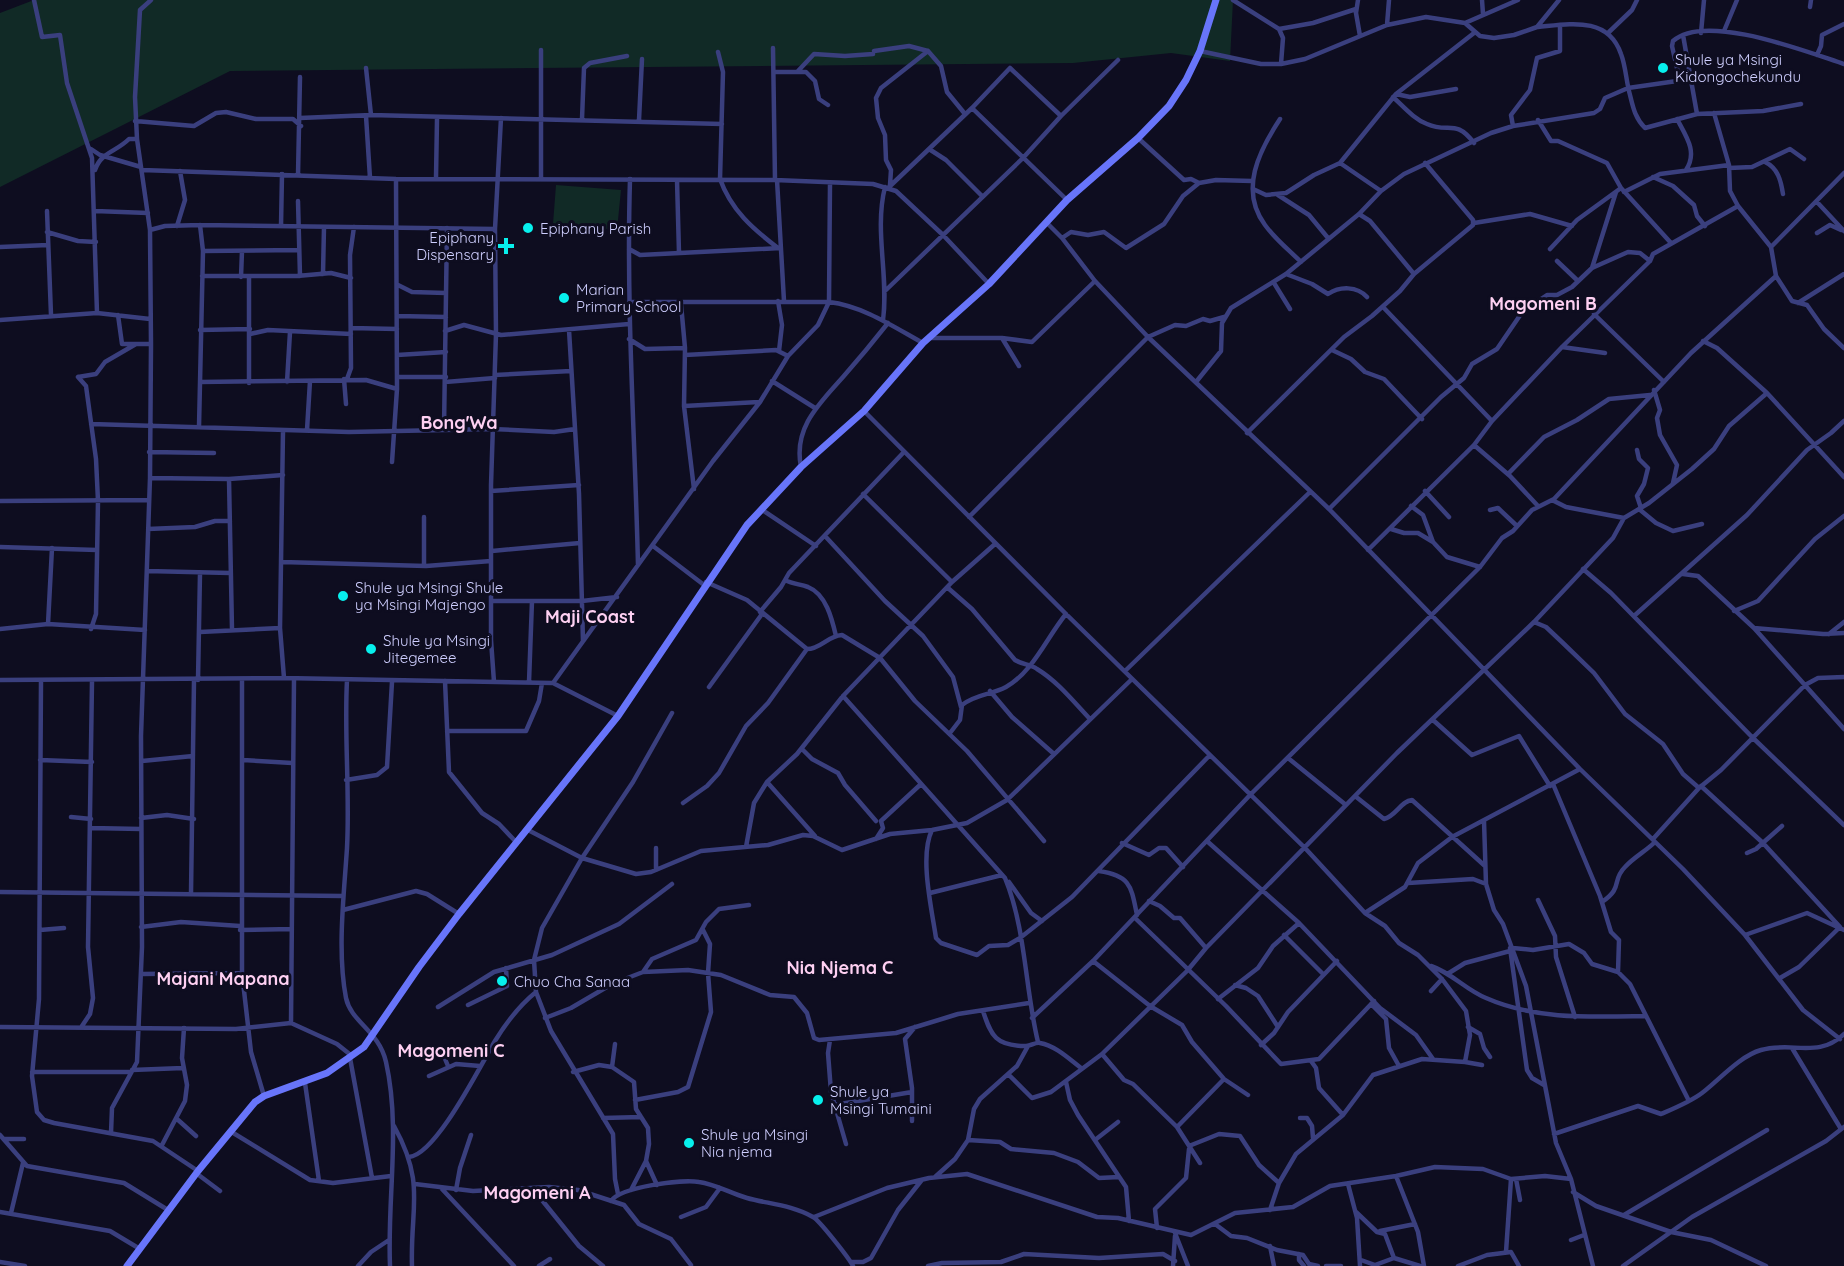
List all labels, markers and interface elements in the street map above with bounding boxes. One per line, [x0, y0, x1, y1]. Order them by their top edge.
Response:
place label: Shule ya Msingi Kidongochekundu [1675, 50, 1801, 86]
marker: Shule ya Msingi Kidongochekundu [1656, 61, 1670, 75]
place label: Epiphany Parish [540, 219, 651, 238]
marker: Epiphany Parish [521, 221, 535, 235]
place label: Epiphany Dispensary [416, 228, 494, 264]
marker: Epiphany Dispensary [499, 239, 513, 253]
place label: Marian Primary School [576, 280, 681, 316]
marker: Marian Primary School [557, 291, 571, 305]
district label: Magomeni B [1489, 292, 1597, 315]
district label: Bong'Wa [420, 411, 498, 434]
place label: Shule ya Msingi Shule ya Msingi Majengo [355, 578, 503, 614]
marker: Shule ya Msingi Shule ya Msingi Majengo [336, 589, 350, 603]
district label: Maji Coast [545, 605, 635, 628]
place label: Shule ya Msingi Jitegemee [383, 631, 490, 667]
marker: Shule ya Msingi Jitegemee [364, 642, 378, 656]
district label: Nia Njema C [787, 956, 893, 979]
district label: Majani Mapana [156, 967, 290, 990]
place label: Chuo Cha Sanaa [514, 972, 630, 991]
marker: Chuo Cha Sanaa [495, 974, 509, 988]
district label: Magomeni C [398, 1039, 504, 1062]
place label: Shule ya Msingi Tumaini [830, 1082, 932, 1118]
marker: Shule ya Msingi Tumaini [811, 1093, 825, 1107]
place label: Shule ya Msingi Nia njema [701, 1125, 808, 1161]
marker: Shule ya Msingi Nia njema [682, 1136, 696, 1150]
district label: Magomeni A [483, 1181, 591, 1204]

